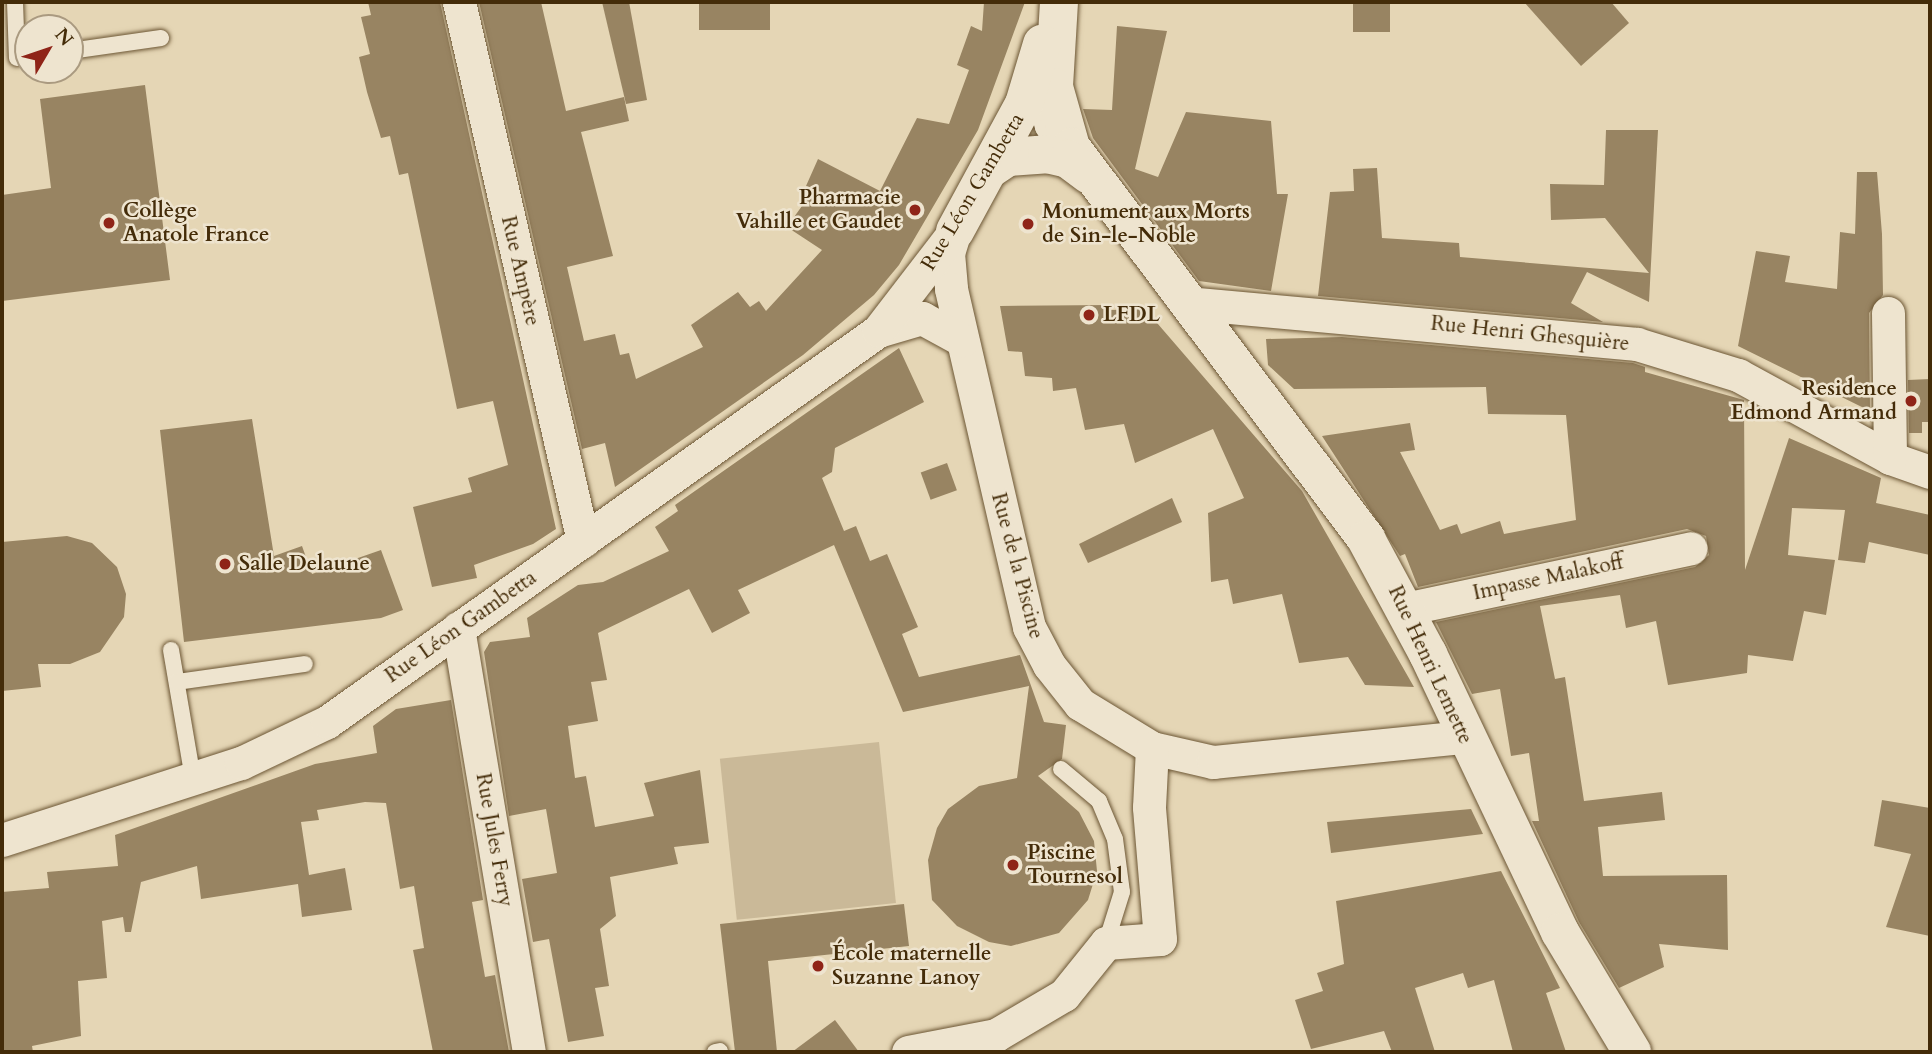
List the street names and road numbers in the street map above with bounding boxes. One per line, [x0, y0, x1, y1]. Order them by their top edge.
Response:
street label: Rue Léon Gambetta [916, 109, 1030, 275]
street label: Rue Ampère [495, 214, 545, 328]
street label: Rue Henri Ghesquière [1429, 311, 1631, 357]
street label: Rue de la Piscine [985, 490, 1049, 642]
street label: Impasse Malakoff [1471, 550, 1625, 606]
street label: Rue Léon Gambetta [380, 565, 542, 689]
street label: Rue Henri Lemette [1382, 582, 1478, 748]
street label: Rue Jules Ferry [470, 771, 518, 909]

